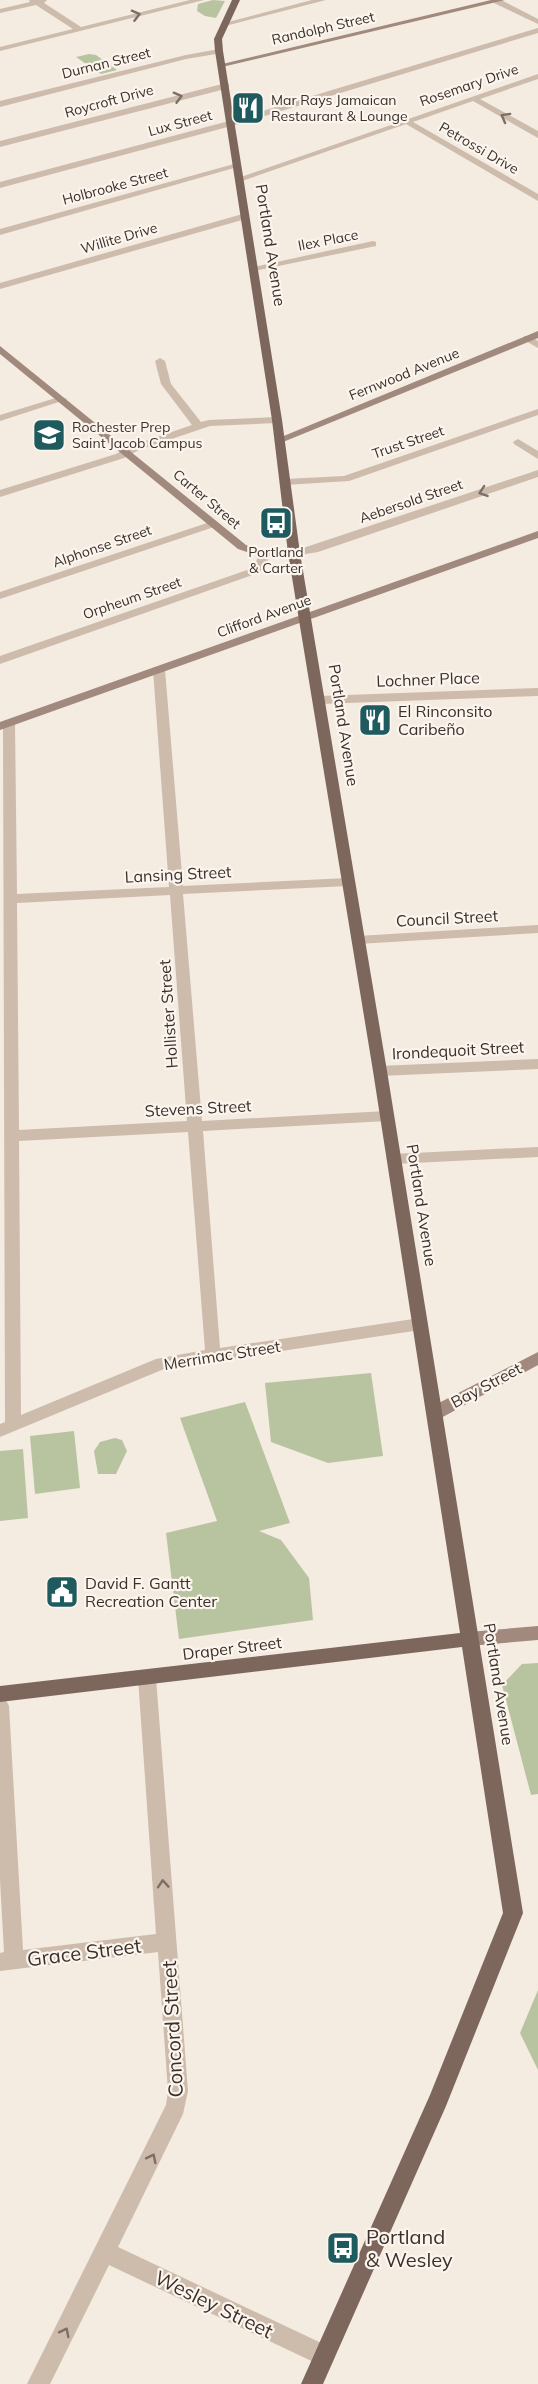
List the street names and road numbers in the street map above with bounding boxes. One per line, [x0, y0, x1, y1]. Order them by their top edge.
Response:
street label: Randolph Street [270, 7, 376, 49]
street label: Durnan Street [60, 43, 152, 83]
street label: Rosemary Drive [417, 60, 521, 110]
street label: Roycroft Drive [63, 80, 155, 122]
street label: Lux Street [146, 106, 214, 140]
street label: Petrossi Drive [436, 118, 522, 178]
street label: Holbrooke Street [60, 163, 170, 209]
street label: Portland Avenue [251, 183, 291, 307]
street label: Willite Drive [79, 218, 159, 258]
street label: Ilex Place [296, 225, 360, 255]
street label: Fernwood Avenue [346, 344, 462, 404]
street label: Trust Street [370, 421, 446, 463]
street label: Carter Street [169, 465, 245, 533]
street label: Aebersold Street [357, 475, 465, 527]
street label: Alphonse Street [50, 521, 154, 571]
street label: Orpheum Street [80, 573, 184, 623]
street label: Clifford Avenue [214, 591, 314, 641]
street label: Portland Avenue [324, 663, 364, 787]
street label: Lochner Place [376, 667, 480, 691]
street label: Lansing Street [124, 861, 232, 887]
street label: Council Street [395, 905, 499, 931]
street label: Hollister Street [154, 958, 182, 1069]
street label: Irondequoit Street [391, 1037, 525, 1063]
street label: Stevens Street [144, 1095, 252, 1121]
street label: Portland Avenue [402, 1143, 442, 1267]
street label: Merrimac Street [162, 1336, 282, 1374]
street label: Bay Street [447, 1358, 525, 1412]
street label: Portland Avenue [479, 1622, 519, 1746]
street label: Draper Street [181, 1632, 283, 1664]
street label: Grace Street [25, 1933, 143, 1971]
street label: Concord Street [156, 1960, 188, 2098]
street label: Wesley Street [151, 2265, 277, 2343]

